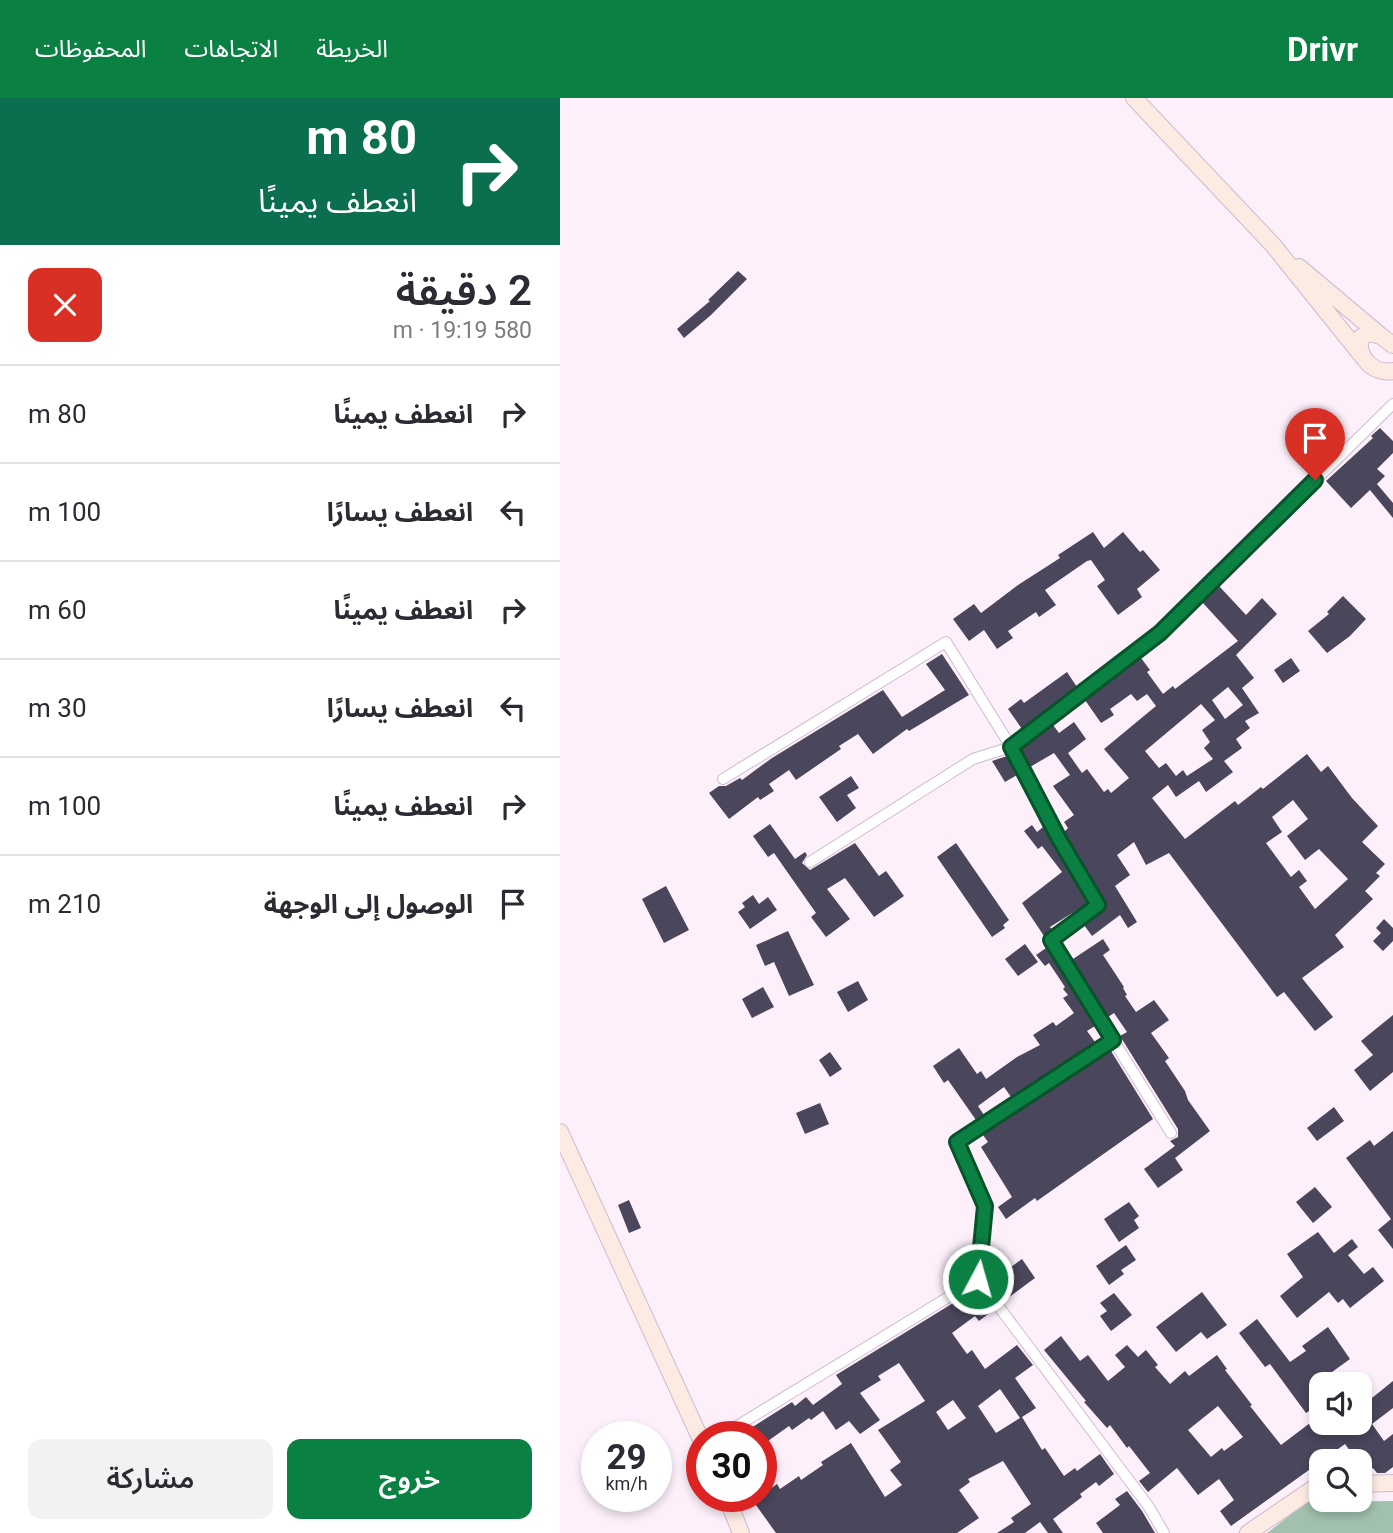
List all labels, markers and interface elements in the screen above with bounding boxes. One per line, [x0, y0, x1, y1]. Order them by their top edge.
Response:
text: Drivr [1287, 30, 1358, 69]
text: المحفوظات [35, 35, 146, 63]
text: الاتجاهات [184, 35, 278, 63]
text: الخريطة [316, 35, 388, 63]
text: 80 m [306, 109, 417, 166]
icon: right [441, 126, 532, 217]
text: انعطف يمينًا [258, 182, 417, 220]
text: 2 دقيقة [396, 266, 532, 315]
button: close [28, 268, 102, 342]
text: 580 m · 19:19 [393, 317, 532, 344]
icon: right [494, 395, 532, 433]
text: 80 m [28, 399, 87, 429]
text: انعطف يمينًا [334, 399, 473, 429]
pin [1285, 408, 1345, 480]
icon: arrive [1296, 419, 1334, 457]
icon: left [494, 493, 532, 531]
text: 100 m [28, 497, 101, 527]
text: انعطف يسارًا [327, 497, 473, 527]
icon: right [494, 591, 532, 629]
text: 60 m [28, 595, 87, 625]
text: انعطف يمينًا [334, 595, 473, 625]
icon: left [494, 689, 532, 727]
text: 30 m [28, 693, 87, 723]
text: انعطف يسارًا [327, 693, 473, 723]
icon: right [494, 787, 532, 825]
text: 100 m [28, 791, 101, 821]
text: انعطف يمينًا [334, 791, 473, 821]
icon: arrive [494, 885, 532, 923]
text: 210 m [28, 889, 101, 919]
text: الوصول إلى الوجهة [264, 889, 473, 919]
position arrow [941, 1242, 1015, 1316]
map controls [1309, 1372, 1372, 1512]
button: sound [1309, 1372, 1372, 1435]
speed limit sign: 30 [686, 1421, 777, 1512]
text: 29 [606, 1437, 647, 1478]
button: مشاركة [28, 1439, 273, 1519]
button: خروج [287, 1439, 532, 1519]
button: search [1309, 1449, 1372, 1512]
text: km/h [605, 1473, 648, 1494]

